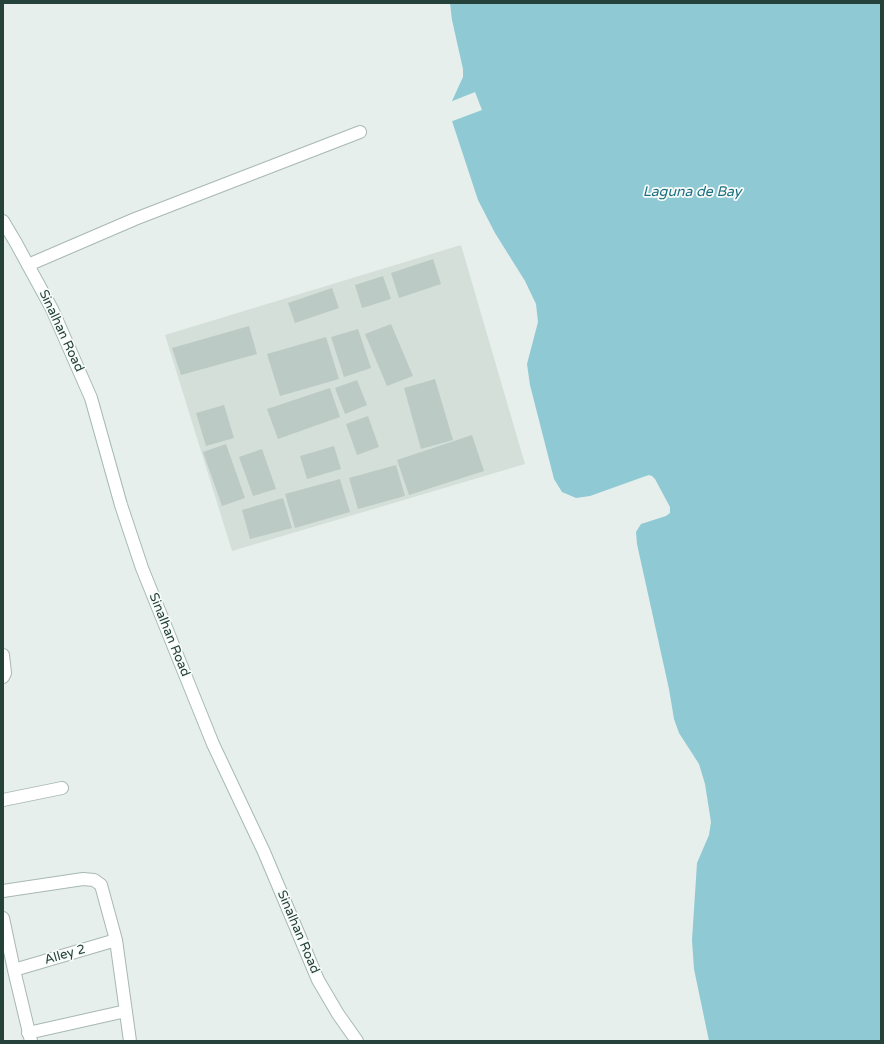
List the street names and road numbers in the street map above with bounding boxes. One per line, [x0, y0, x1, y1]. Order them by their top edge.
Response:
street label: Sinalhan Road [35, 287, 87, 375]
street label: Sinalhan Road [145, 591, 193, 679]
street label: Sinalhan Road [273, 888, 323, 976]
street label: Alley 2 [43, 942, 87, 968]

